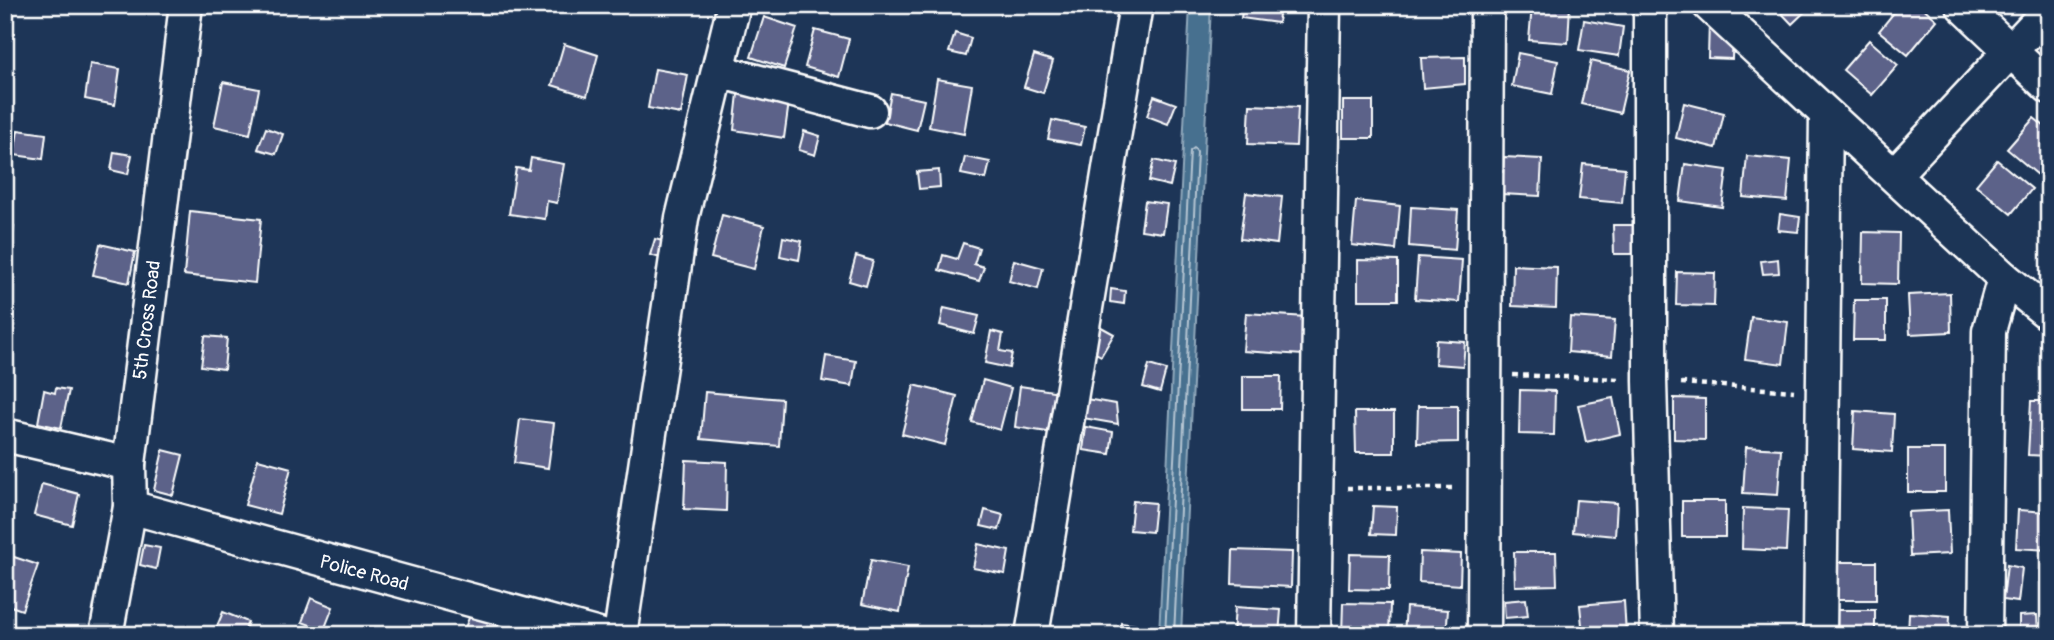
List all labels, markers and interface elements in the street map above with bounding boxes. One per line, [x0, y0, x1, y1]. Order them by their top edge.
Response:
street label: 5th Cross Road [128, 259, 166, 381]
street label: Police Road [317, 550, 411, 596]

